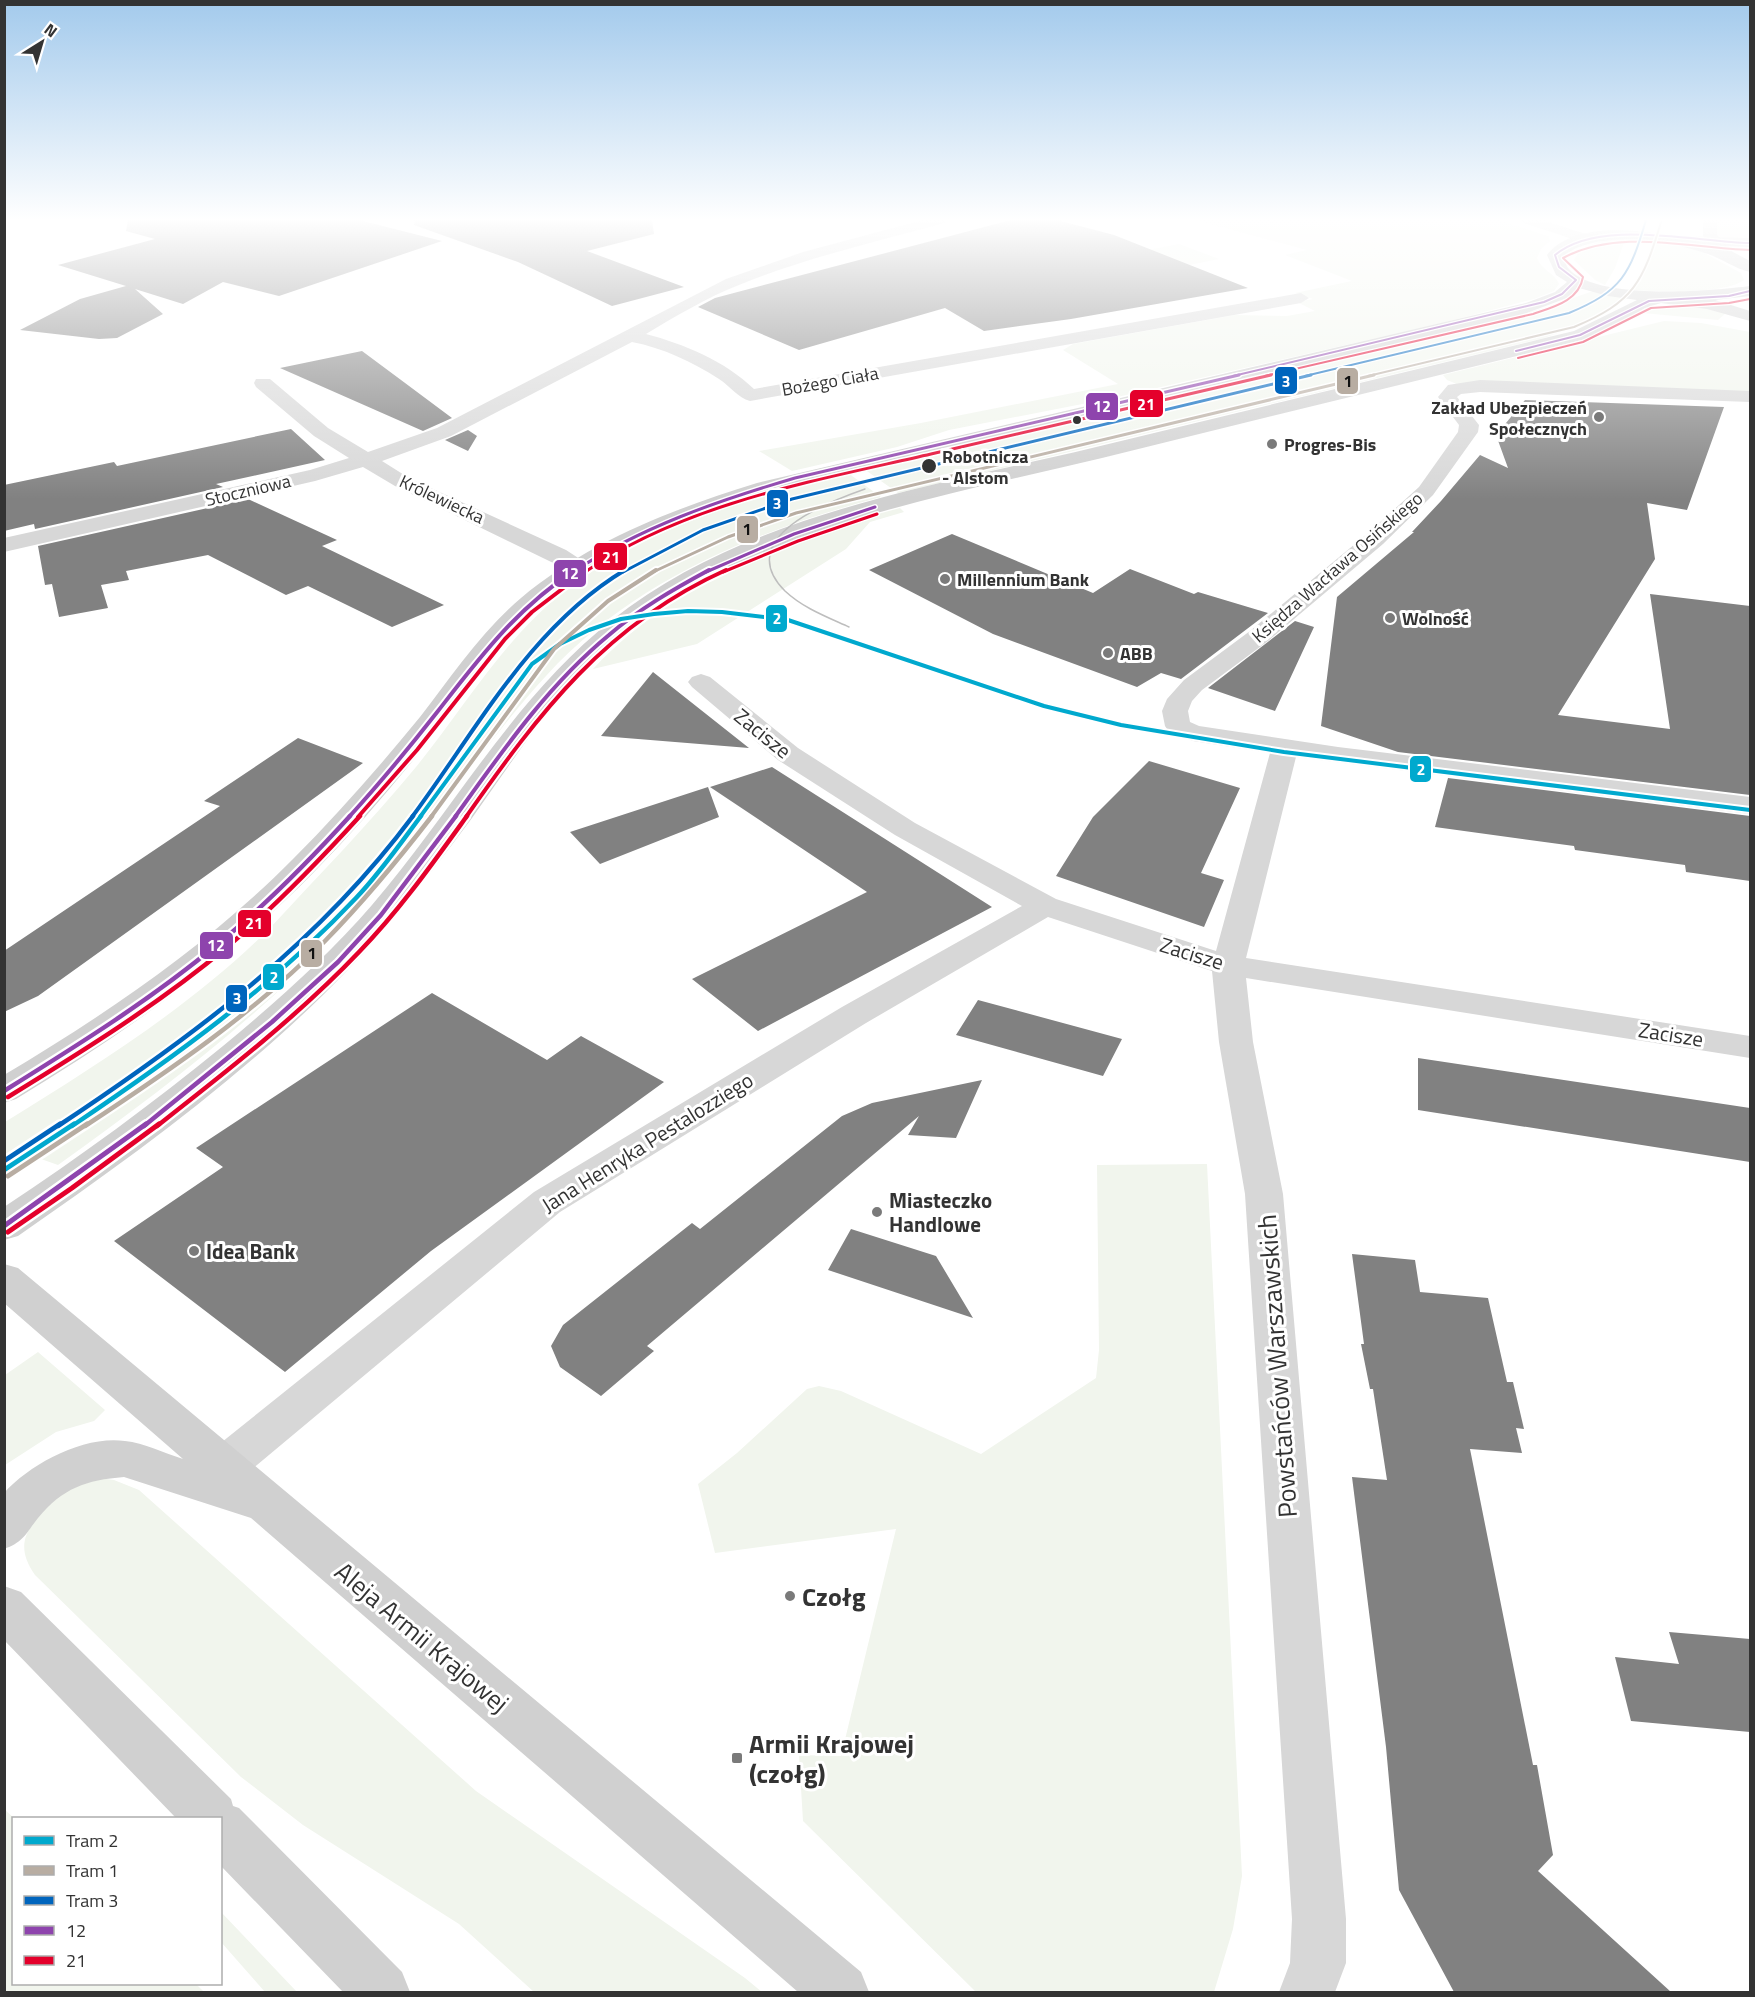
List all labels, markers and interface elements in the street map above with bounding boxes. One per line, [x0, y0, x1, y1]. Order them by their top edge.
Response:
north arrow [12, 12, 72, 72]
text: N [39, 17, 63, 43]
street label: Bożego Ciała [779, 359, 881, 403]
line badge: 3 [1274, 366, 1298, 395]
line badge: 1 [1336, 367, 1359, 395]
text: 3 [1282, 369, 1290, 393]
text: 1 [1344, 369, 1352, 393]
line badge: 21 [1129, 389, 1164, 418]
line badge: 12 [1085, 392, 1119, 421]
text: 21 [1137, 392, 1155, 416]
text: 12 [1093, 394, 1111, 418]
place label: Zakład Ubezpieczeń Społecznych [1431, 394, 1587, 442]
marker: Zakład Ubezpieczeń Społecznych [1592, 410, 1606, 424]
unlabelled marker [1071, 414, 1083, 426]
place label: Progres-Bis [1284, 431, 1376, 458]
marker: Progres-Bis [1265, 437, 1279, 451]
place label: Robotnicza - Alstom [942, 443, 1029, 491]
marker: Robotnicza - Alstom [920, 457, 938, 475]
street label: Stoczniowa [203, 467, 293, 513]
street label: Królewiecka [395, 468, 489, 530]
street label: Księdza Wacława Osińskiego [1246, 485, 1428, 649]
line badge: 3 [766, 489, 789, 518]
text: 3 [773, 491, 781, 515]
line badge: 1 [736, 515, 759, 544]
text: 1 [743, 517, 751, 541]
line badge: 21 [593, 542, 628, 571]
text: 21 [602, 545, 620, 569]
line badge: 12 [553, 559, 587, 588]
text: 12 [561, 561, 579, 585]
place label: Millennium Bank [957, 566, 1090, 593]
marker: Millennium Bank [938, 572, 952, 586]
line badge: 2 [765, 604, 788, 633]
place label: Wolność [1402, 605, 1469, 632]
text: 2 [773, 606, 781, 630]
marker: Wolność [1383, 611, 1397, 625]
place label: ABB [1120, 640, 1153, 667]
marker: ABB [1101, 646, 1115, 660]
street label: Zacisze [728, 700, 798, 766]
line badge: 2 [1409, 755, 1432, 783]
text: 2 [1417, 757, 1425, 781]
line badge: 21 [237, 909, 272, 938]
text: 21 [245, 911, 263, 935]
street label: Zacisze [1156, 928, 1228, 978]
line badge: 12 [199, 931, 234, 960]
text: 12 [207, 933, 225, 957]
line badge: 1 [300, 939, 323, 968]
text: 1 [308, 941, 316, 965]
line badge: 2 [262, 963, 285, 991]
text: 2 [270, 965, 278, 989]
line badge: 3 [225, 984, 248, 1013]
text: 3 [233, 986, 241, 1010]
street label: Zacisze [1636, 1013, 1706, 1055]
street label: Jana Henryka Pestalozziego [535, 1064, 759, 1220]
place label: Miasteczko Handlowe [889, 1184, 992, 1240]
marker: Miasteczko Handlowe [870, 1205, 884, 1219]
street label: Powstańców Warszawskich [1247, 1213, 1307, 1519]
place label: Idea Bank [206, 1235, 296, 1267]
marker: Idea Bank [187, 1244, 201, 1258]
street label: Aleja Armii Krajowej [326, 1552, 518, 1722]
place label: Czołg [802, 1577, 866, 1616]
marker: Czołg [783, 1589, 797, 1603]
place label: Armii Krajowej (czołg) [749, 1724, 914, 1793]
marker: Armii Krajowej (czołg) [730, 1751, 744, 1765]
legend [12, 1817, 222, 1985]
text: Tram 2 [66, 1827, 118, 1854]
text: Tram 1 [66, 1857, 118, 1884]
text: Tram 3 [66, 1887, 118, 1914]
text: 12 [66, 1917, 86, 1944]
text: 21 [66, 1947, 86, 1974]

